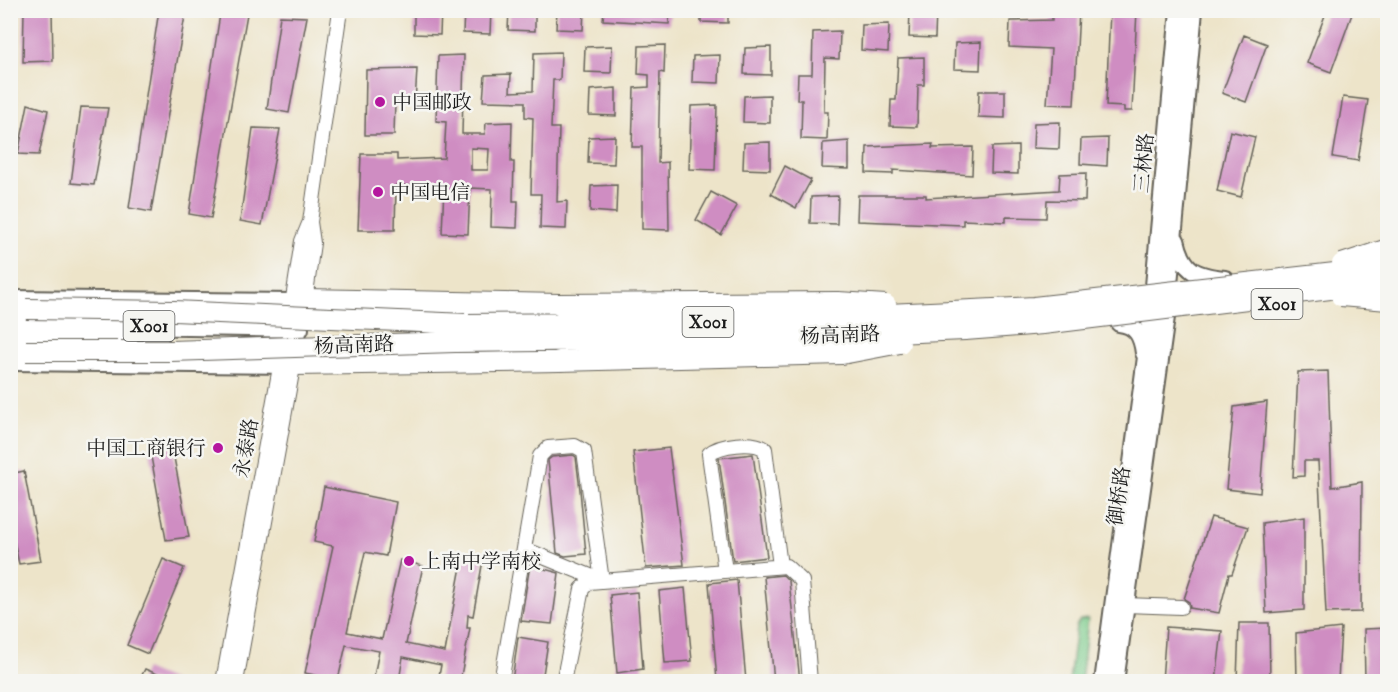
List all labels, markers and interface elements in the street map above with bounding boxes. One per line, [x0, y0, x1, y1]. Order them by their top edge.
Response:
place label: 中国邮政 [392, 90, 472, 115]
marker: 中国邮政 [373, 95, 387, 109]
street label: 三林路 [1129, 132, 1159, 194]
place label: 中国电信 [390, 180, 470, 205]
marker: 中国电信 [371, 185, 385, 199]
road number: X001 [1252, 289, 1302, 319]
road number: X001 [682, 307, 734, 337]
road number: X001 [124, 311, 174, 341]
street label: 杨高南路 [800, 321, 880, 349]
street label: 杨高南路 [314, 331, 394, 359]
street label: 永泰路 [228, 416, 264, 480]
place label: 中国工商银行 [86, 436, 206, 461]
marker: 中国工商银行 [211, 441, 225, 455]
street label: 御桥路 [1102, 465, 1136, 527]
place label: 上南中学南校 [421, 549, 541, 574]
marker: 上南中学南校 [402, 554, 416, 568]

